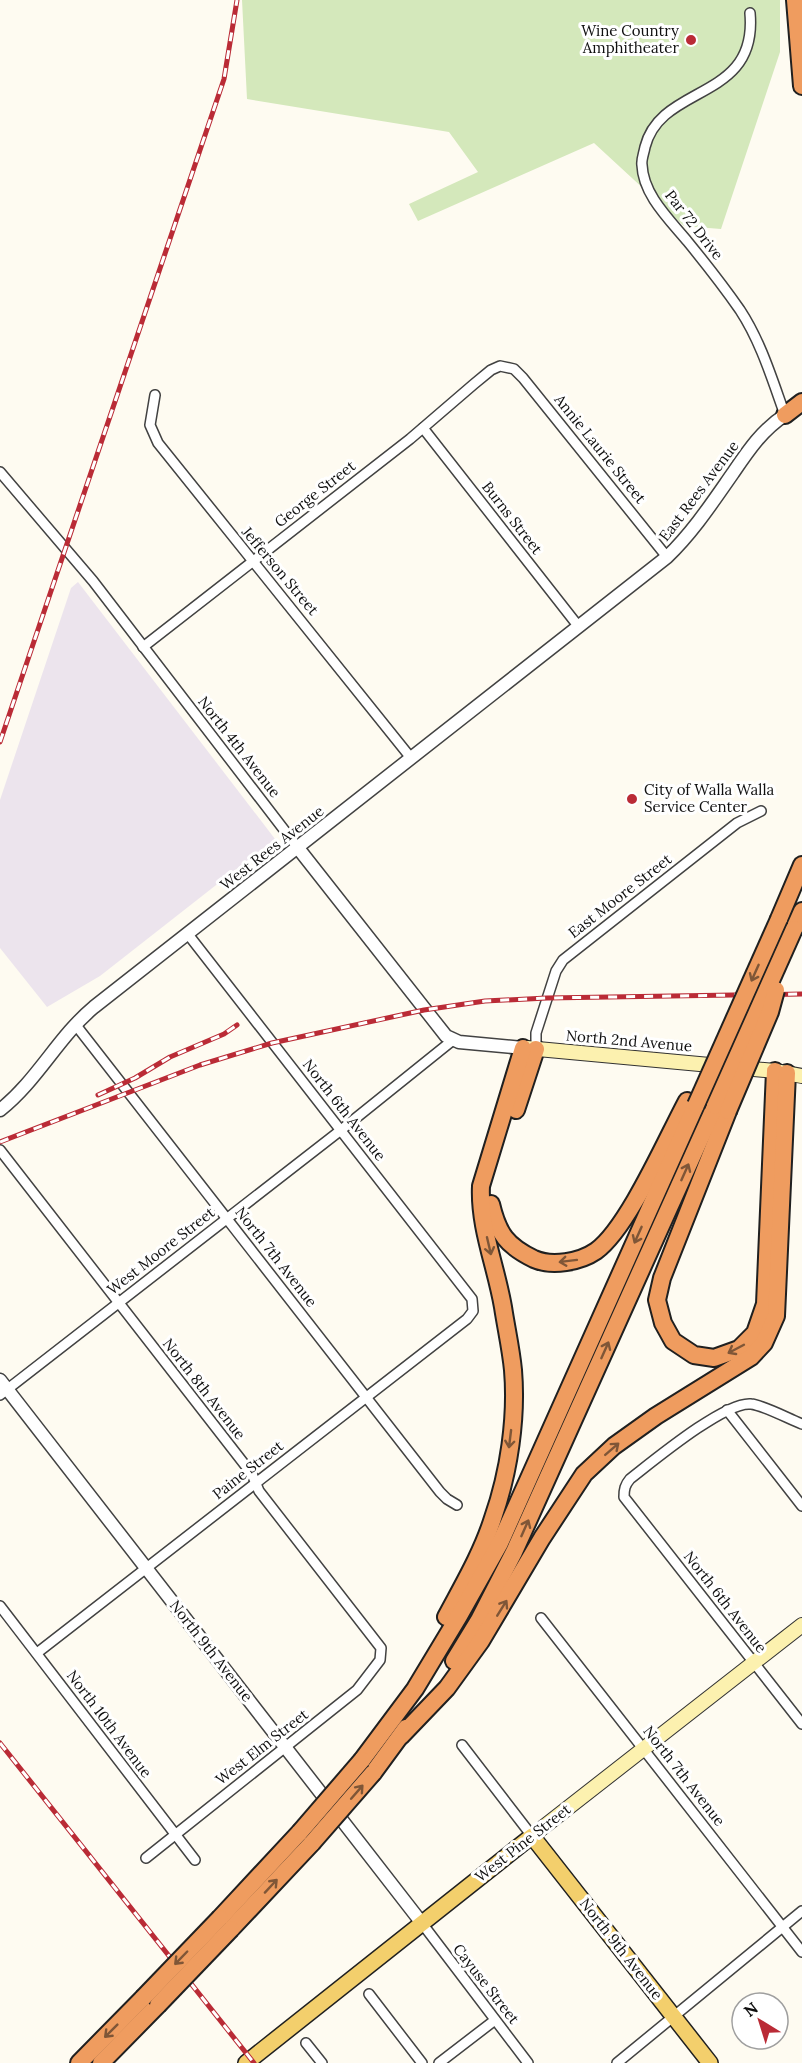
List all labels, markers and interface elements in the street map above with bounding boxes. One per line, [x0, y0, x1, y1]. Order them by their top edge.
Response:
place label: Wine Country Amphitheater [581, 21, 679, 57]
marker: Wine Country Amphitheater [684, 33, 698, 47]
street label: Par 72 Drive [661, 186, 728, 263]
street label: Annie Laurie Street [550, 390, 650, 507]
street label: East Rees Avenue [655, 437, 743, 545]
street label: George Street [270, 456, 359, 531]
street label: Burns Street [478, 477, 547, 558]
street label: Jefferson Street [237, 522, 323, 619]
street label: North 4th Avenue [194, 692, 285, 801]
place label: City of Walla Walla Service Center [644, 780, 775, 816]
marker: City of Walla Walla Service Center [625, 792, 639, 806]
street label: West Rees Avenue [216, 801, 327, 894]
street label: East Moore Street [564, 849, 675, 942]
one-way arrow [749, 963, 760, 981]
street label: North 2nd Avenue [565, 1026, 693, 1055]
street label: North 6th Avenue [299, 1055, 390, 1164]
one-way arrow [680, 1164, 692, 1182]
street label: West Moore Street [103, 1203, 218, 1299]
street label: North 7th Avenue [231, 1203, 321, 1311]
one-way arrow [632, 1225, 643, 1243]
one-way arrow [484, 1236, 495, 1256]
one-way arrow [559, 1255, 579, 1266]
street label: North 8th Avenue [159, 1334, 250, 1443]
one-way arrow [600, 1341, 611, 1360]
one-way arrow [728, 1343, 745, 1355]
one-way arrow [504, 1428, 515, 1448]
street label: Paine Street [208, 1436, 287, 1503]
one-way arrow [604, 1442, 620, 1455]
one-way arrow [521, 1519, 532, 1537]
street label: North 6th Avenue [680, 1547, 771, 1656]
street label: North 9th Avenue [166, 1596, 257, 1705]
one-way arrow [496, 1600, 508, 1617]
street label: North 10th Avenue [63, 1666, 156, 1781]
street label: West Elm Street [212, 1704, 312, 1789]
street label: North 7th Avenue [639, 1722, 729, 1830]
one-way arrow [350, 1785, 364, 1800]
street label: West Pine Street [471, 1799, 574, 1886]
one-way arrow [264, 1879, 279, 1894]
street label: North 9th Avenue [576, 1894, 667, 2003]
street label: Cayuse Street [449, 1940, 524, 2028]
one-way arrow [175, 1950, 189, 1965]
north arrow [730, 1991, 790, 2051]
text: N [740, 1997, 762, 2021]
one-way arrow [103, 2023, 118, 2038]

